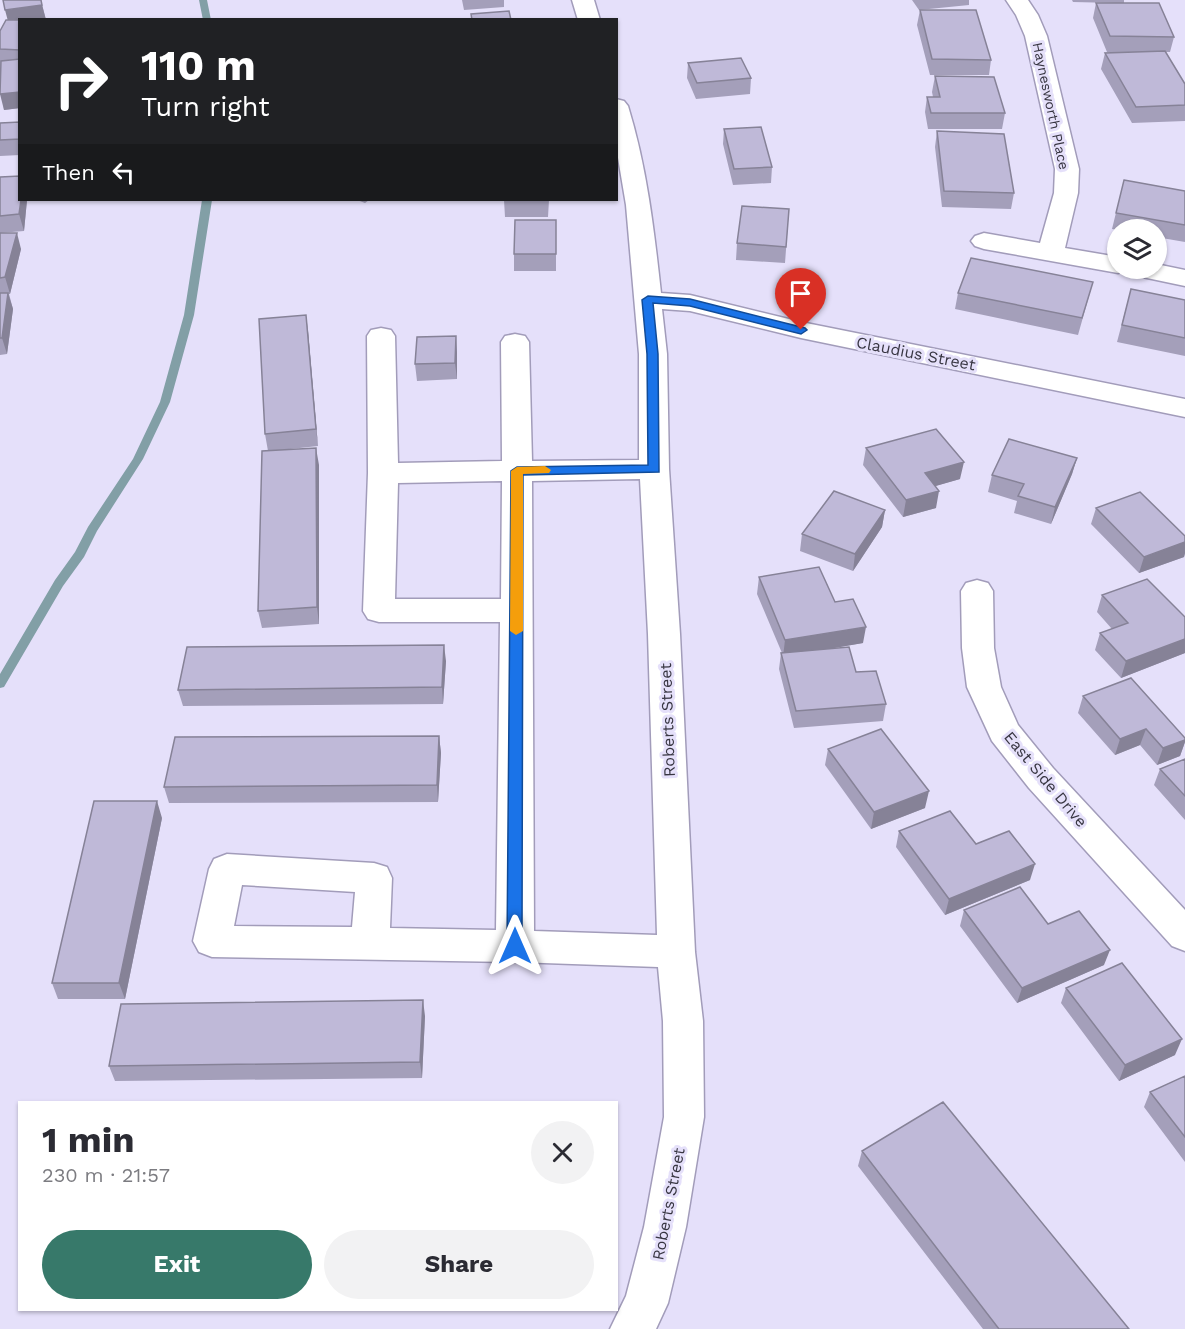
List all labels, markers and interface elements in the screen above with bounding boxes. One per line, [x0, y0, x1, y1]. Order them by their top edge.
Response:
text: 110 m [141, 41, 256, 90]
street label: Haynesworth Place [1030, 41, 1072, 171]
icon: right [42, 42, 120, 120]
text: Turn right [141, 91, 270, 123]
icon: left [107, 156, 140, 189]
text: Then [42, 160, 95, 185]
map controls [1107, 219, 1167, 279]
button: layers [1107, 219, 1167, 279]
pin [775, 268, 826, 330]
icon: arrive [784, 277, 817, 310]
street label: Claudius Street [855, 333, 977, 374]
street label: Roberts Street [656, 662, 679, 777]
street label: East Side Drive [1000, 728, 1091, 831]
position arrow [483, 914, 547, 978]
text: 1 min [42, 1119, 134, 1161]
button: close [531, 1121, 594, 1184]
street label: Roberts Street [648, 1146, 689, 1262]
text: 230 m · 21:57 [42, 1163, 170, 1187]
button: Exit [42, 1230, 312, 1299]
button: Share [324, 1230, 594, 1299]

